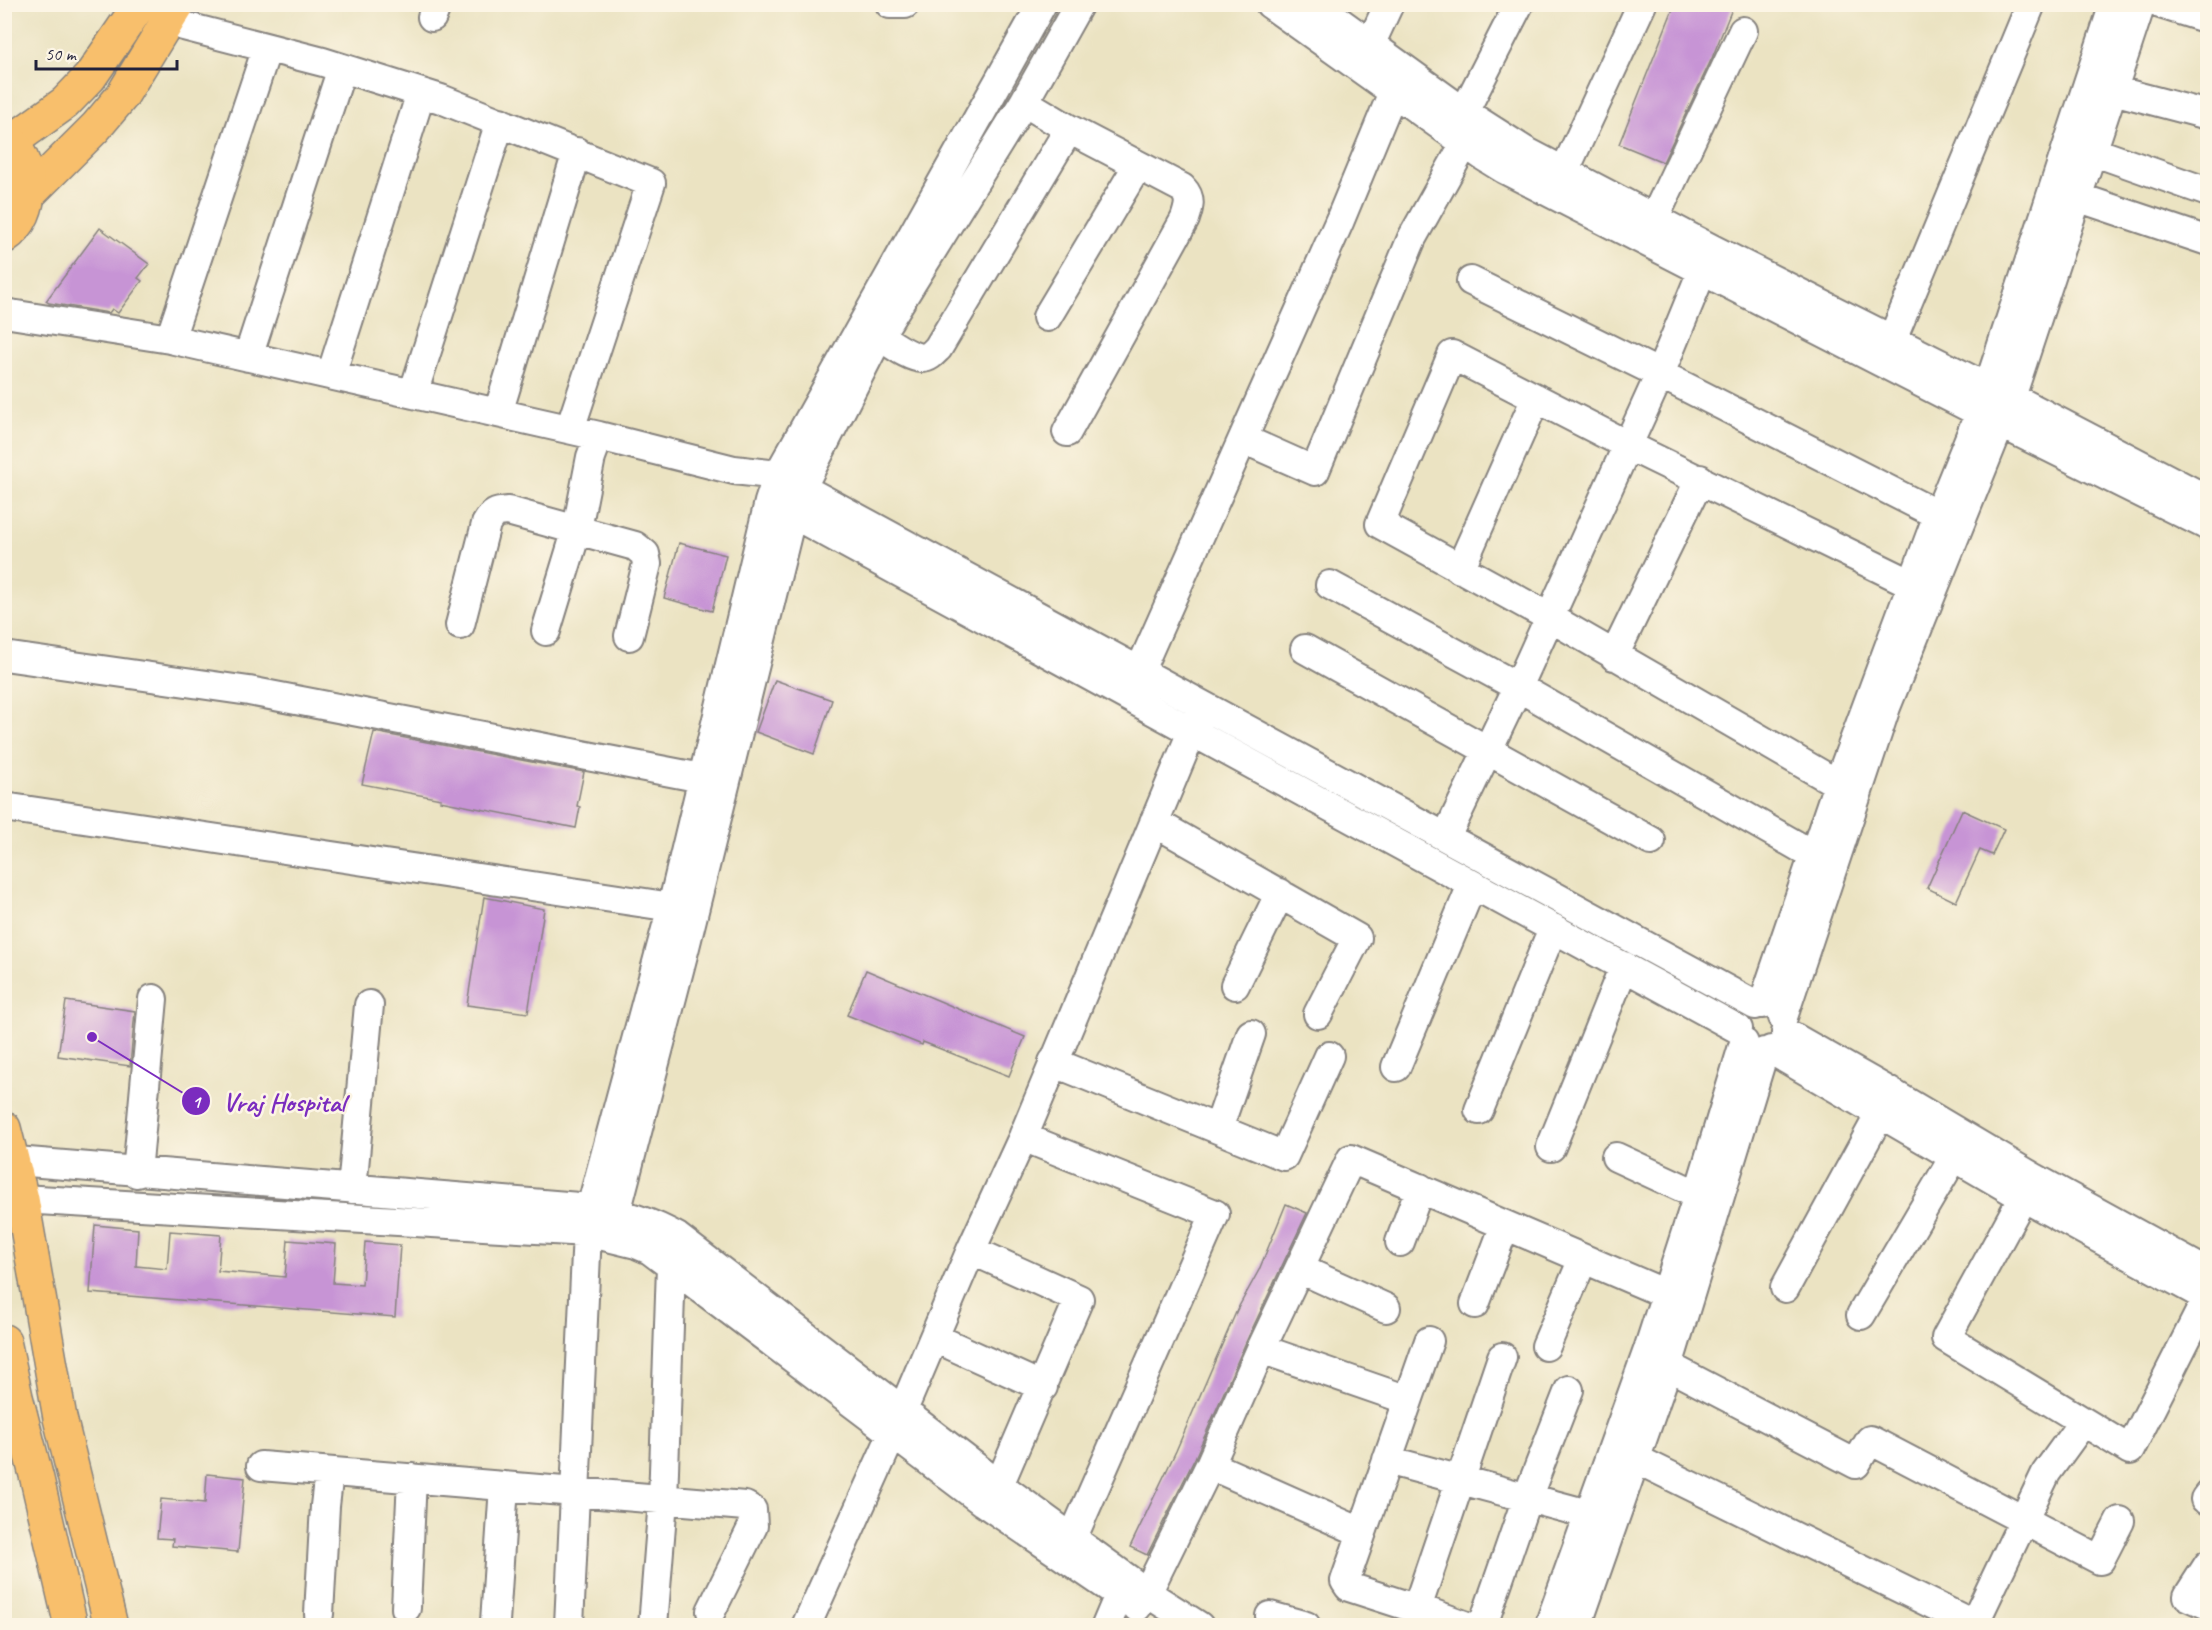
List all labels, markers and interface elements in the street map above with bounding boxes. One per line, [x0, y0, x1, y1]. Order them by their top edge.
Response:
scale bar [36, 33, 177, 71]
text: 50 m [45, 43, 78, 65]
callout: Vraj Hospital [181, 1079, 357, 1124]
text: Vraj Hospital [223, 1085, 350, 1119]
text: 1 [192, 1091, 202, 1113]

